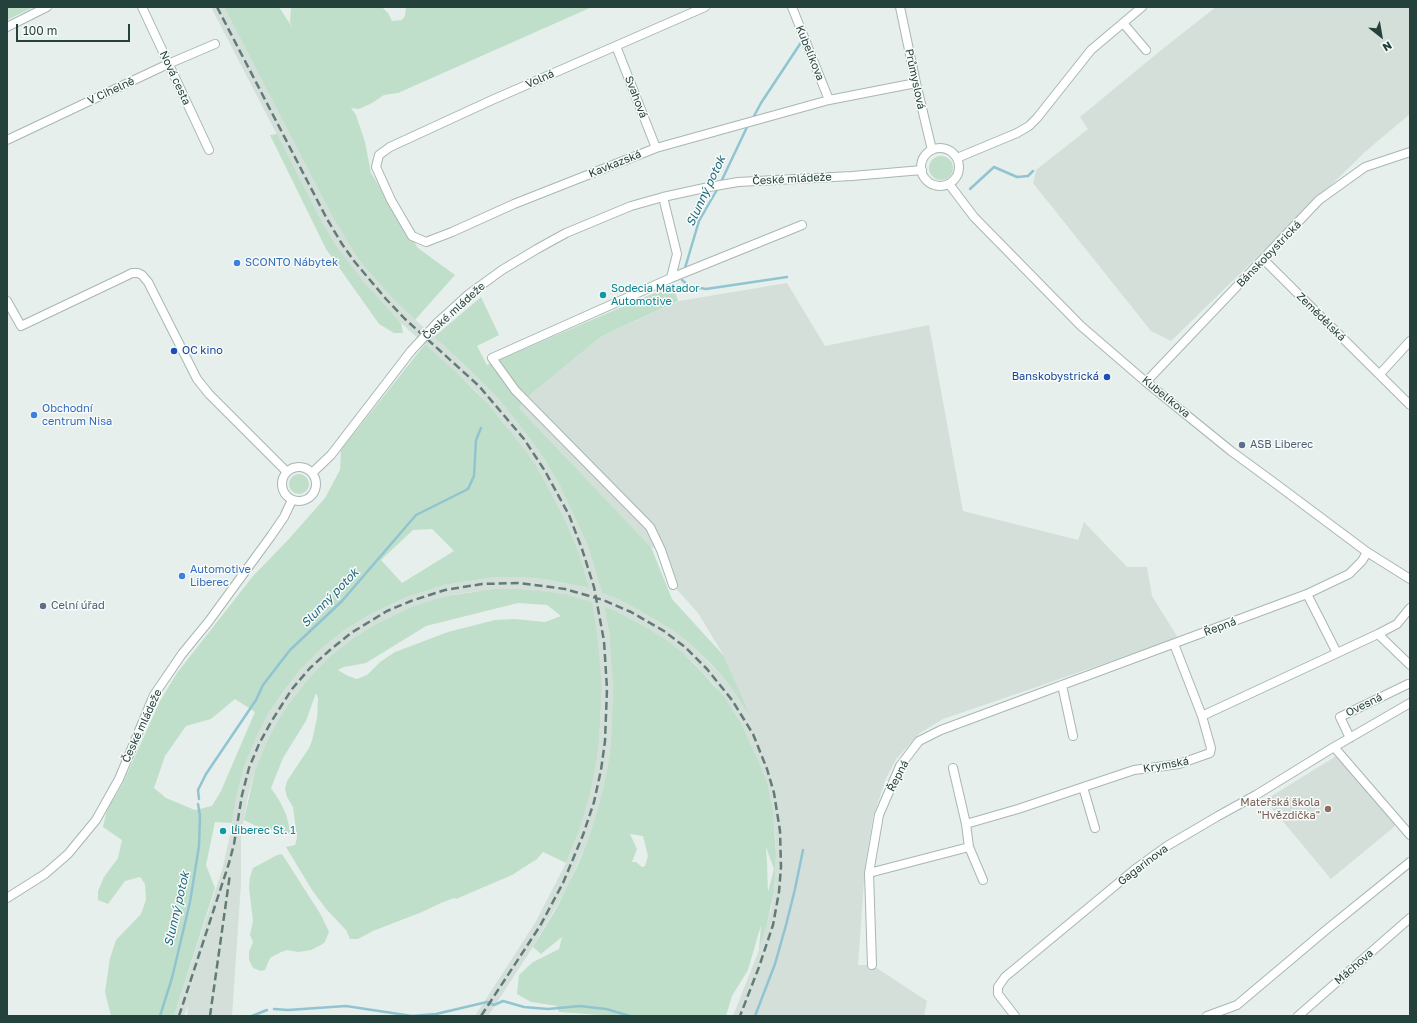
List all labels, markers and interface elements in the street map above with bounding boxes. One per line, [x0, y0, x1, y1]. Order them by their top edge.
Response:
scale bar [18, 16, 132, 42]
north arrow [1361, 16, 1401, 56]
text: 100 m [23, 23, 57, 38]
street label: Kubelíkova [793, 24, 827, 82]
text: N [1381, 39, 1394, 54]
street label: Průmyslová [902, 48, 928, 110]
street label: Nová cesta [157, 49, 193, 107]
street label: Volná [524, 67, 556, 91]
street label: V Cihelně [85, 74, 137, 108]
street label: Svahová [622, 74, 650, 120]
street label: Kavkazská [587, 147, 643, 181]
water label: Slunný potok [683, 153, 729, 229]
street label: České mládeže [752, 170, 832, 188]
street label: Bánskobystrická [1234, 218, 1304, 290]
place label: SCONTO Nábytek [245, 256, 338, 270]
marker: SCONTO Nábytek [232, 258, 242, 268]
street label: České mládeže [420, 280, 488, 342]
place label: Sodecia Matador Automotive [611, 282, 700, 308]
marker: Sodecia Matador Automotive [598, 290, 608, 300]
street label: Zemědělská [1294, 290, 1348, 344]
place label: OC kino [182, 344, 223, 358]
marker: OC kino [169, 346, 179, 356]
place label: Banskobystrická [1012, 370, 1099, 384]
marker: Banskobystrická [1102, 372, 1112, 382]
street label: Kubelíkova [1139, 374, 1193, 420]
place label: Obchodní centrum Nisa [42, 402, 112, 428]
marker: Obchodní centrum Nisa [29, 410, 39, 420]
place label: ASB Liberec [1250, 438, 1313, 452]
marker: ASB Liberec [1237, 440, 1247, 450]
place label: Automotive Liberec [190, 563, 251, 589]
water label: Slunný potok [298, 566, 362, 630]
marker: Automotive Liberec [177, 571, 187, 581]
place label: Celní úřad [51, 599, 105, 613]
marker: Celní úřad [38, 601, 48, 611]
street label: Řepná [1202, 615, 1238, 639]
street label: České mládeže [119, 687, 165, 765]
street label: Ovesná [1343, 690, 1385, 720]
street label: Krymská [1142, 754, 1190, 776]
street label: Řepná [884, 758, 912, 794]
place label: Mateřská škola "Hvězdička" [1240, 796, 1320, 822]
marker: Mateřská škola "Hvězdička" [1323, 804, 1333, 814]
place label: Liberec St. 1 [231, 824, 296, 838]
marker: Liberec St. 1 [218, 826, 228, 836]
street label: Gagarinova [1115, 842, 1171, 888]
water label: Slunný potok [161, 870, 193, 948]
street label: Máchova [1332, 947, 1376, 987]

